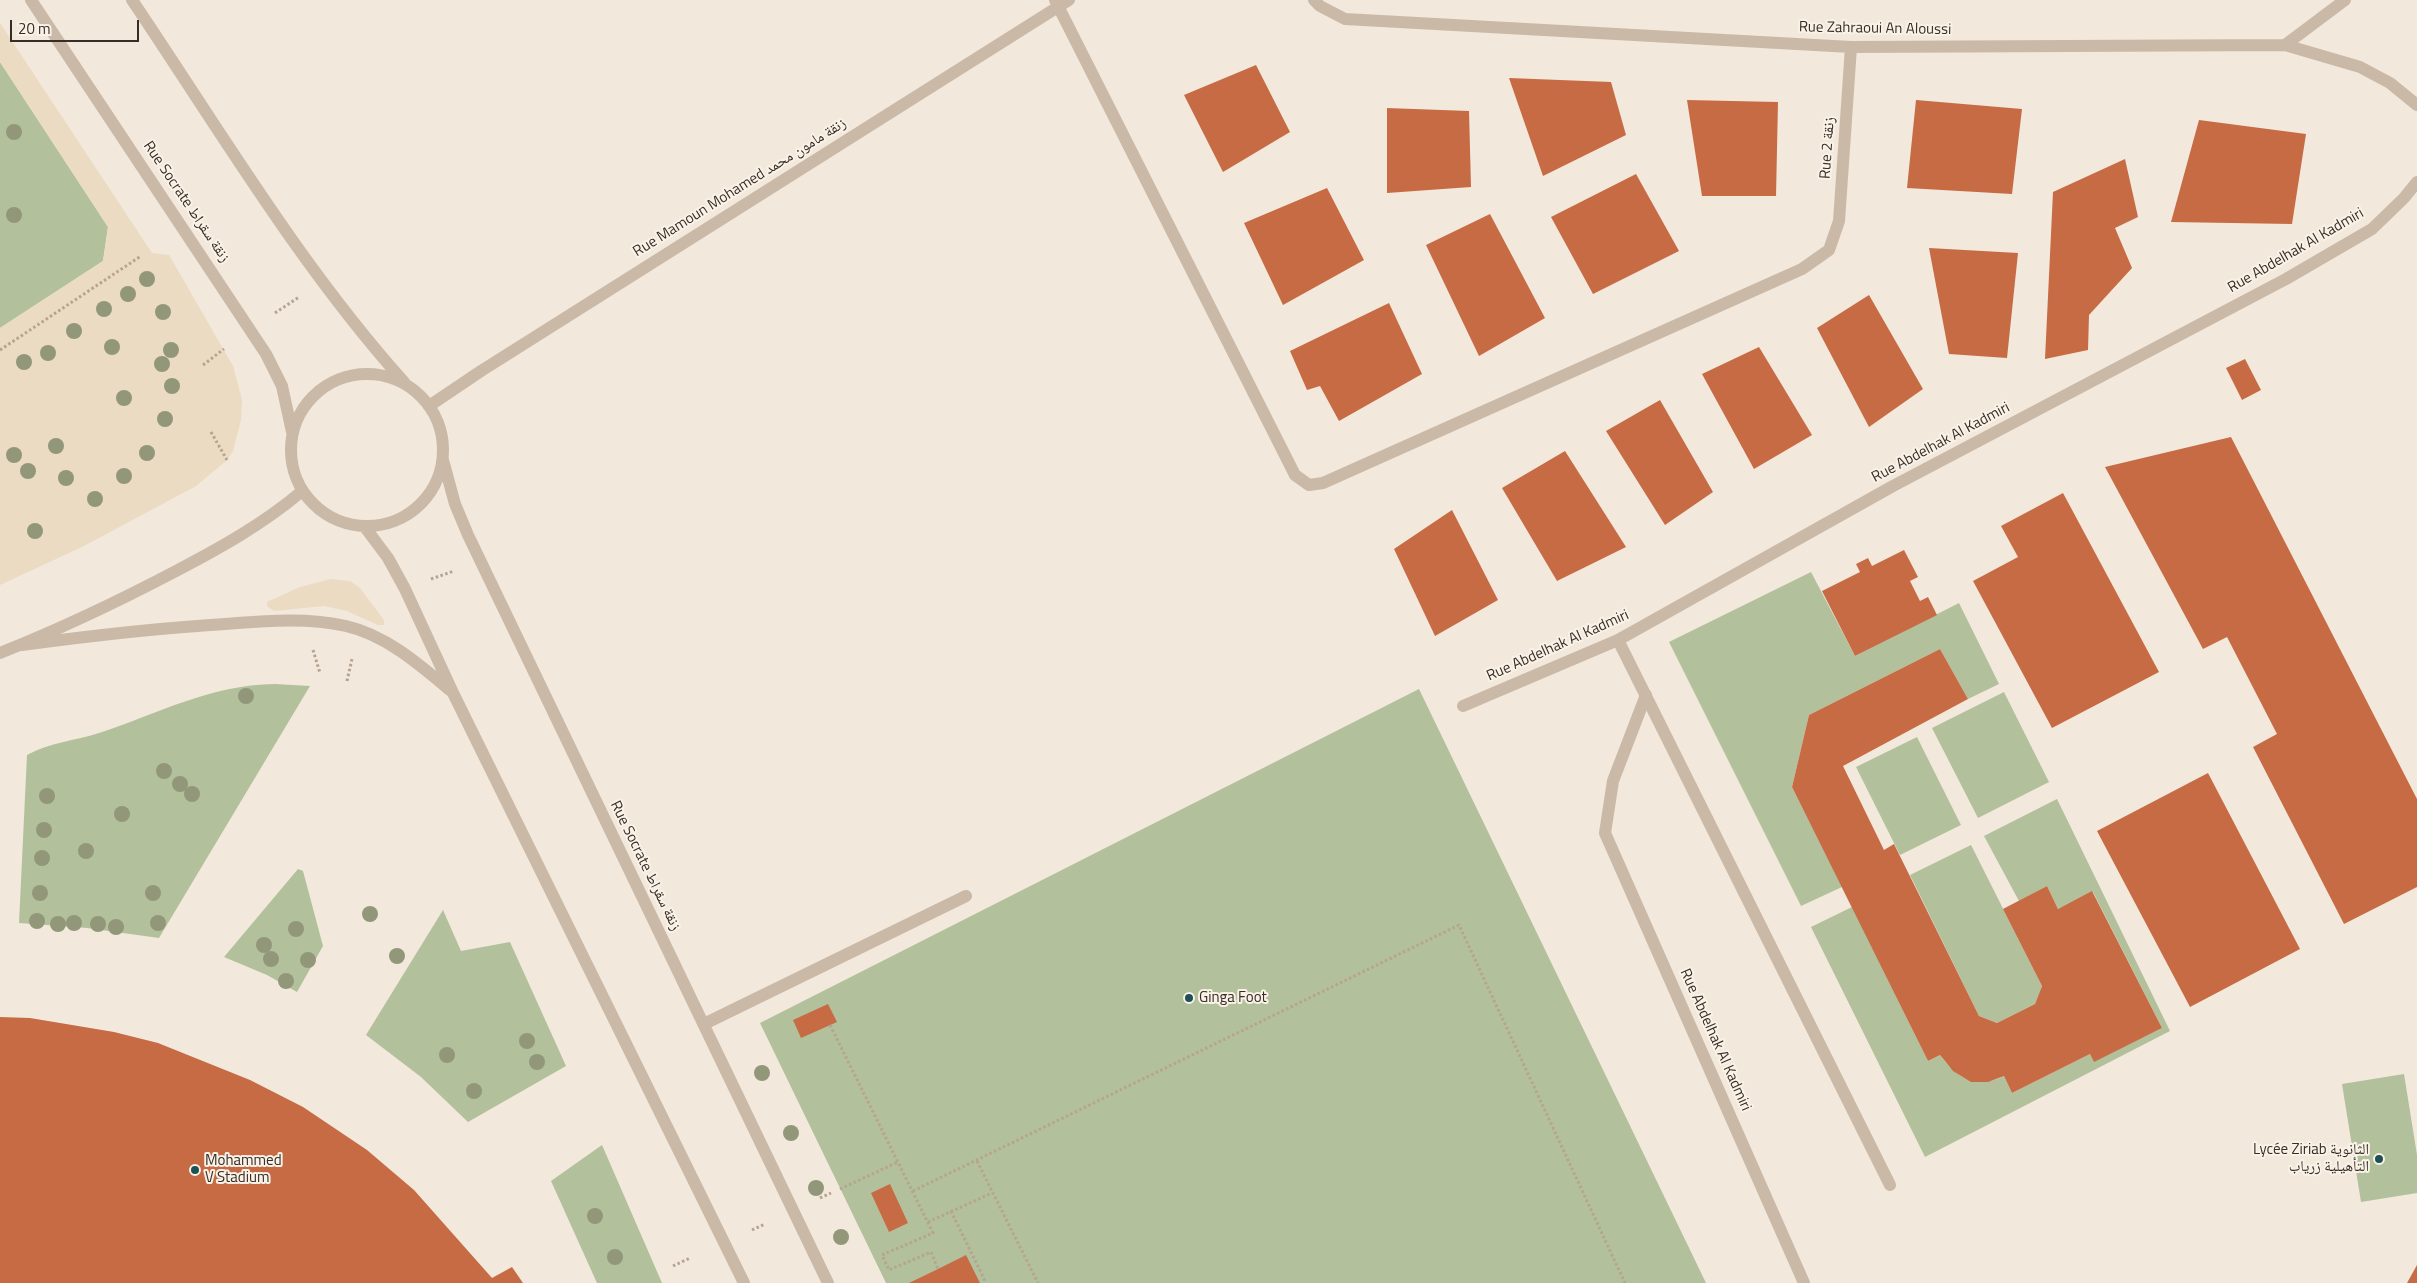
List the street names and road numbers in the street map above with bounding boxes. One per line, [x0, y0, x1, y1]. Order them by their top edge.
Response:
street label: Rue Zahraoui An Aloussi [1799, 19, 1951, 39]
street label: Rue Mamoun Mohamed زنقة مامون محمد [630, 115, 850, 261]
street label: Rue 2 زنقة [1817, 116, 1839, 180]
street label: Rue Socrate زنقة سقراط [139, 138, 233, 266]
street label: Rue Abdelhak Al Kadmiri [2225, 205, 2367, 297]
street label: Rue Abdelhak Al Kadmiri [1869, 399, 2013, 487]
street label: Rue Abdelhak Al Kadmiri [1484, 606, 1632, 686]
street label: Rue Socrate زنقة سقراط [606, 798, 684, 934]
street label: Rue Abdelhak Al Kadmiri [1675, 966, 1755, 1114]

